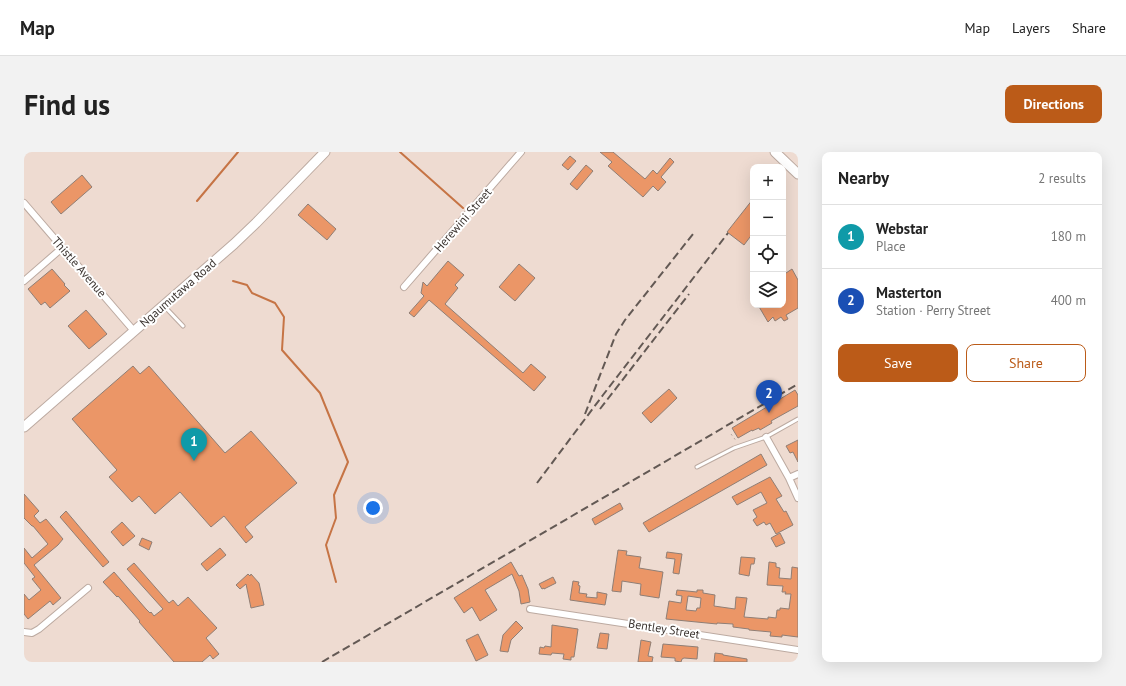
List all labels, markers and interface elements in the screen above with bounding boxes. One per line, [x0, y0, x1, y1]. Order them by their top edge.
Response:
text: Map [20, 16, 55, 40]
text: Map [964, 19, 990, 37]
text: Layers [1012, 19, 1050, 37]
text: Share [1072, 19, 1106, 37]
button: Directions [1005, 85, 1102, 123]
text: Find us [24, 86, 110, 123]
map controls [750, 164, 786, 308]
button: + [750, 164, 786, 200]
text: Nearby [838, 167, 889, 189]
text: 2 results [1038, 170, 1086, 187]
street label: Herewini Street [431, 185, 494, 255]
button: − [750, 200, 786, 236]
text: Webstar [876, 219, 928, 238]
text: 1 [847, 228, 855, 245]
text: 180 m [1051, 228, 1086, 245]
street label: Thistle Avenue [49, 233, 110, 300]
button: locate [750, 236, 786, 272]
text: Place [876, 238, 906, 255]
street label: Ngaumutawa Road [136, 255, 219, 330]
button: layers [750, 272, 786, 308]
text: Masterton [876, 283, 942, 302]
text: 2 [847, 292, 855, 309]
text: 400 m [1051, 292, 1086, 309]
text: Station · Perry Street [876, 302, 991, 319]
button: Save [838, 344, 958, 382]
button: Share [966, 344, 1086, 382]
pin: 2 [756, 380, 782, 413]
pin: 1 [181, 428, 207, 461]
your location [363, 498, 383, 518]
street label: Bentley Street [627, 615, 701, 642]

